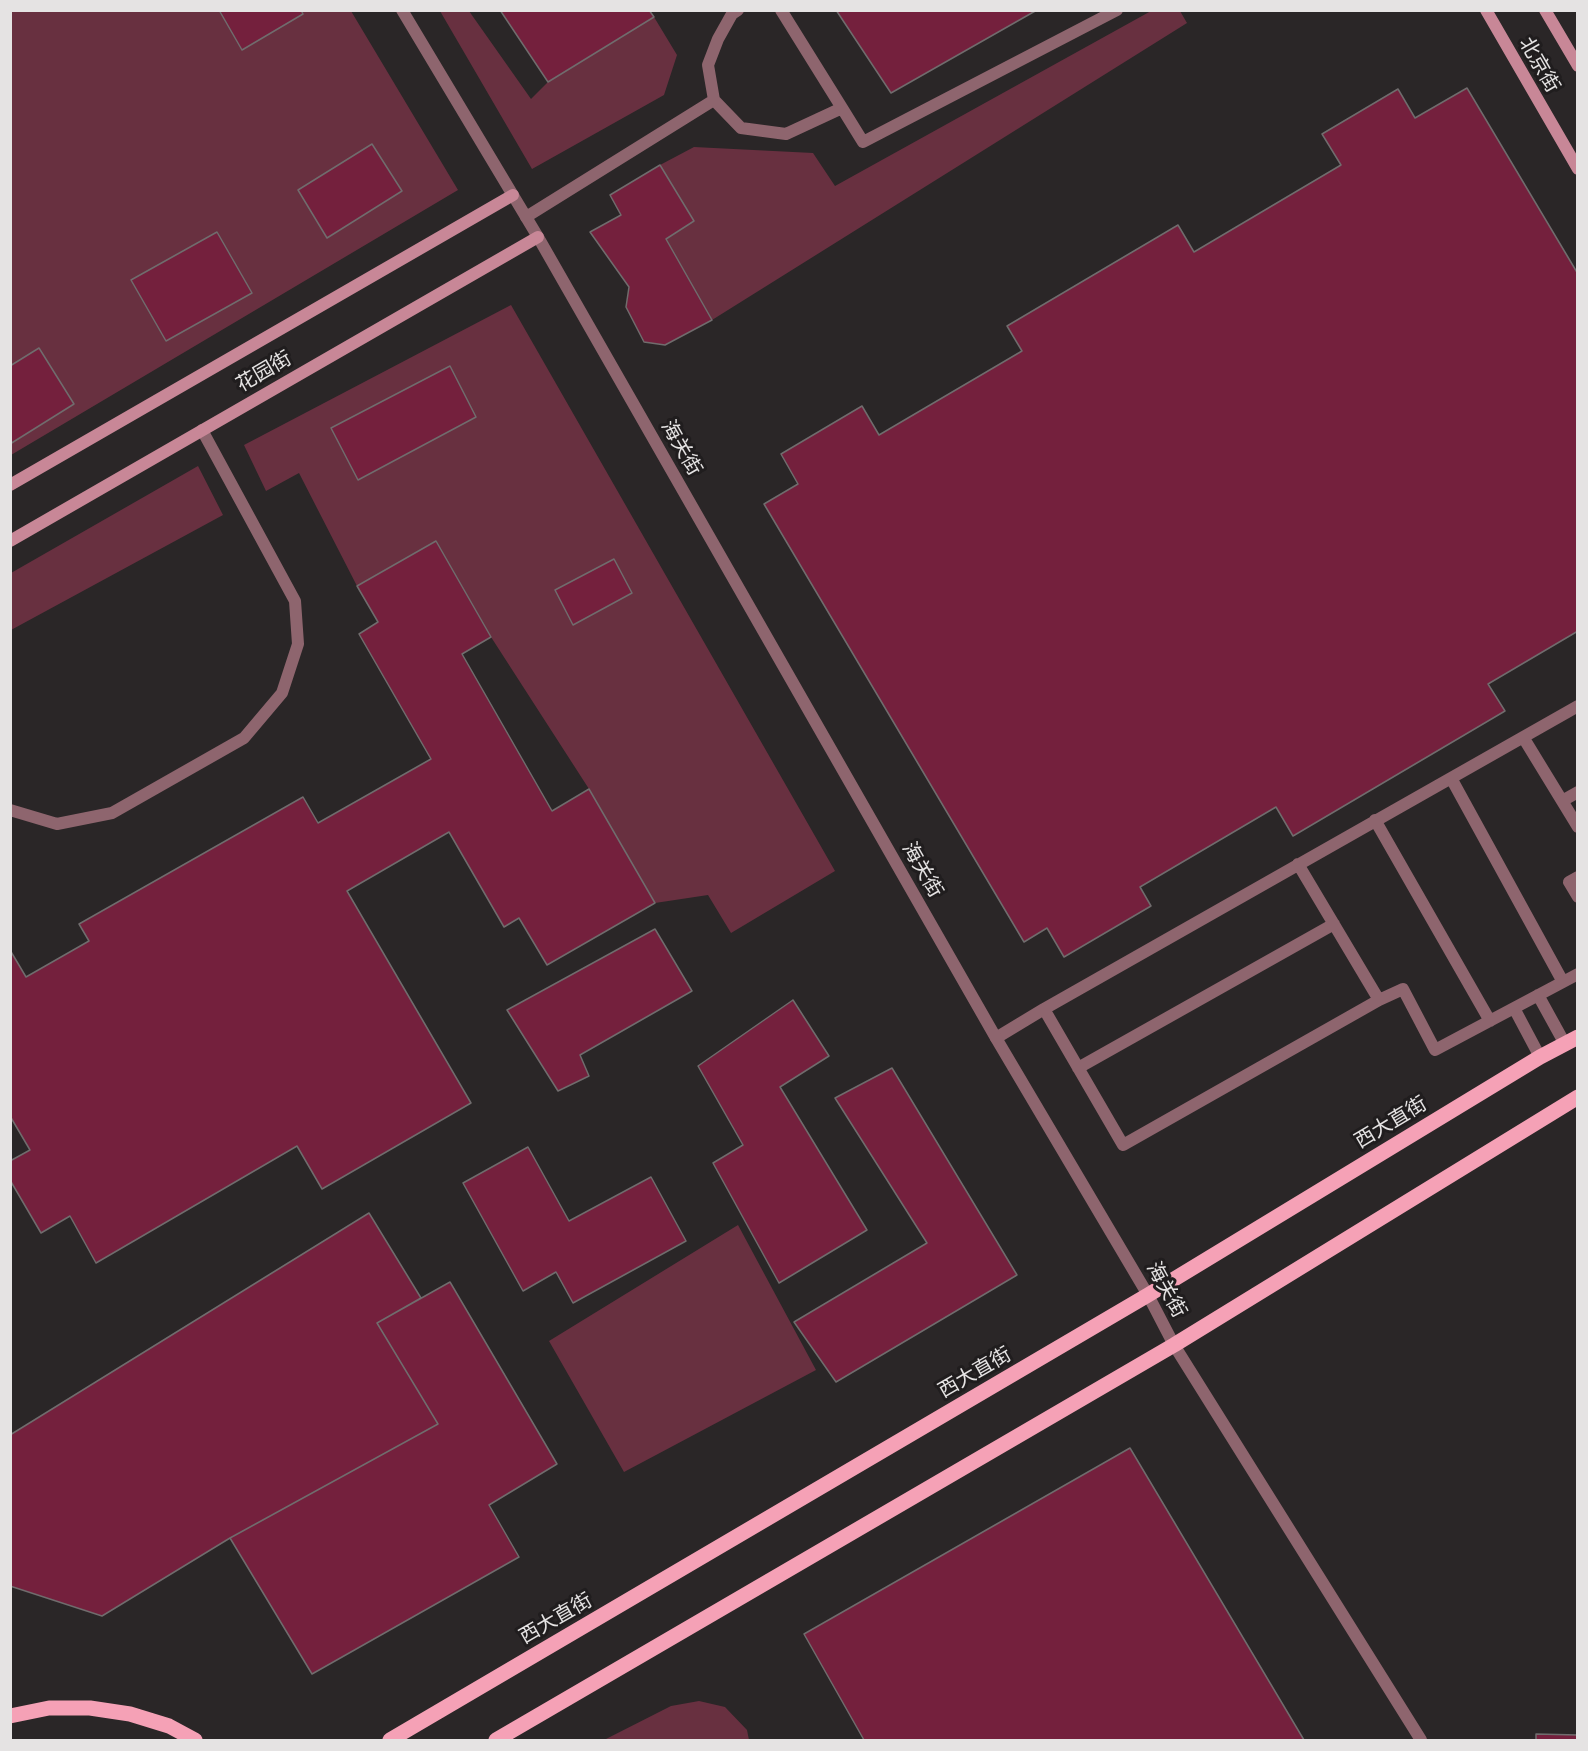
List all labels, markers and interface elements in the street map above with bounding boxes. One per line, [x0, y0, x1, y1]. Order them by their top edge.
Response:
street label: 北京街 [1514, 33, 1564, 97]
street label: 花园街 [232, 347, 296, 397]
street label: 海关街 [656, 416, 706, 480]
street label: 海关街 [897, 838, 947, 902]
street label: 西大直街 [1351, 1092, 1431, 1154]
street label: 海关街 [1141, 1258, 1191, 1322]
street label: 西大直街 [934, 1343, 1016, 1403]
street label: 西大直街 [515, 1589, 597, 1649]

